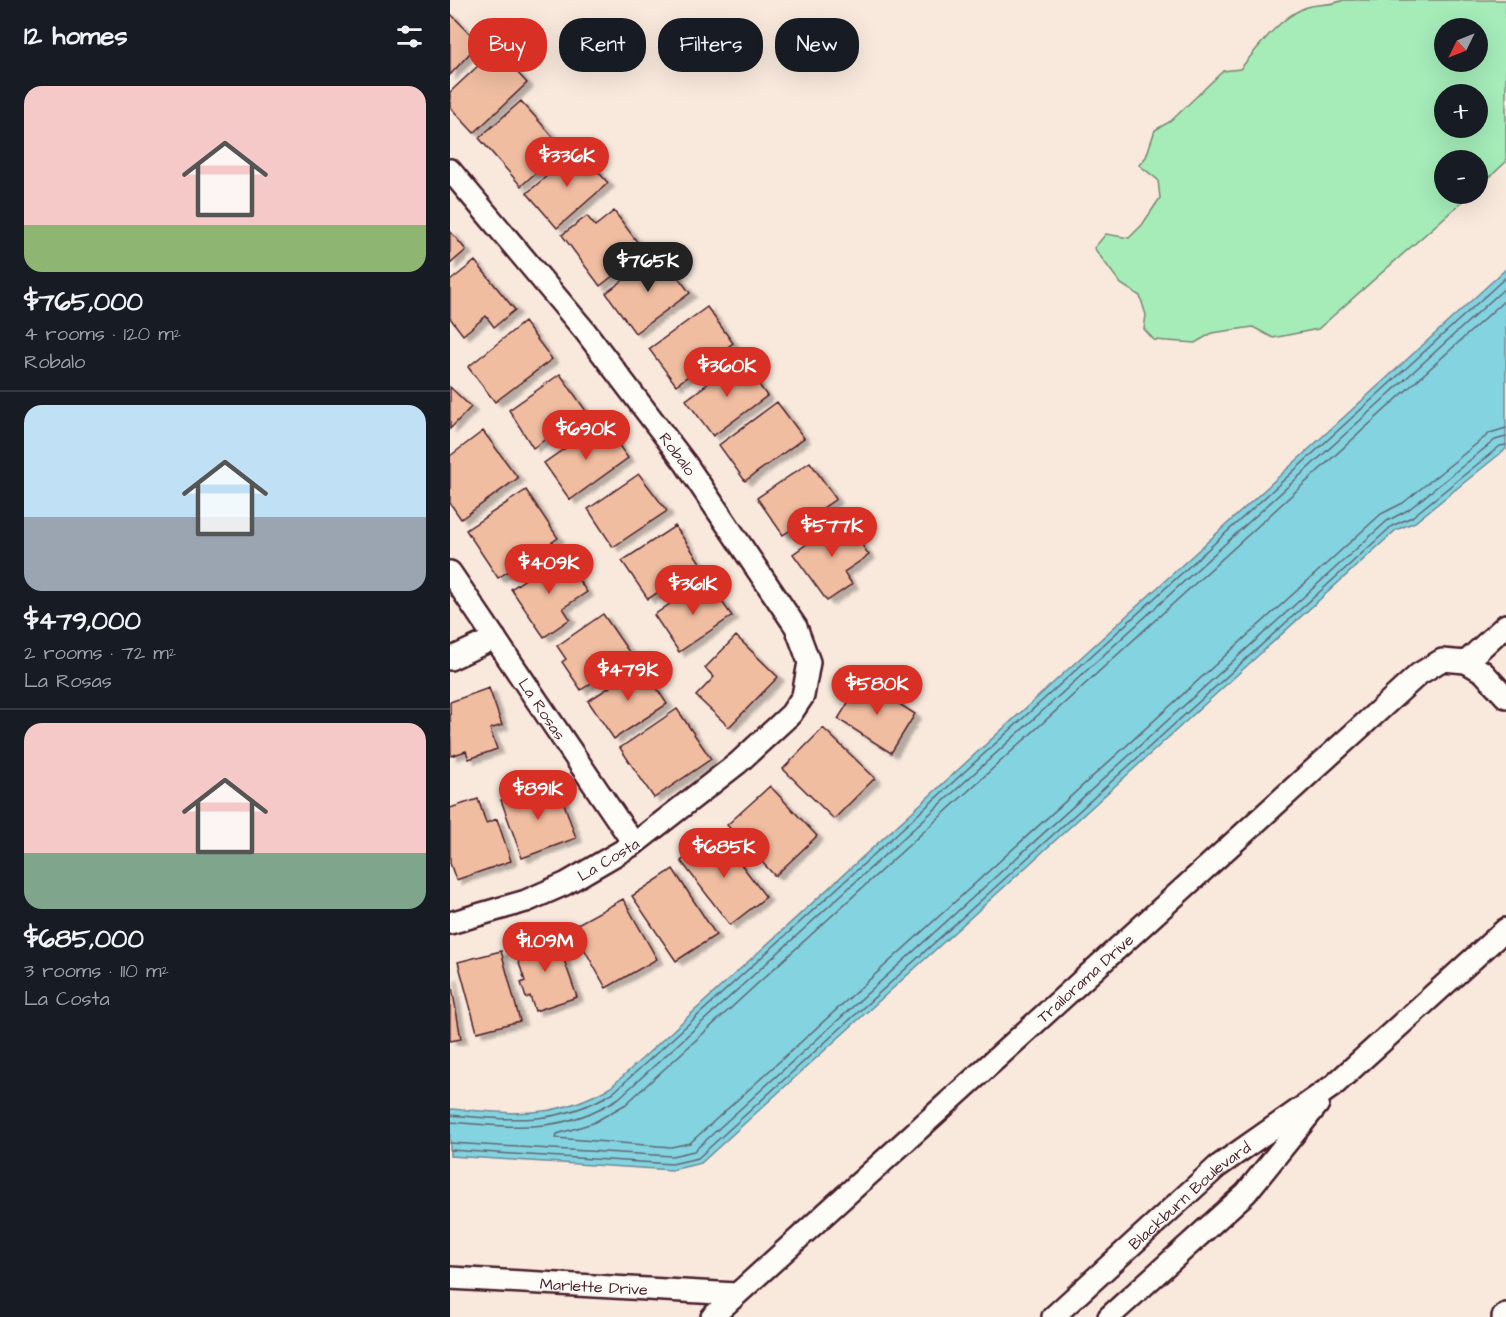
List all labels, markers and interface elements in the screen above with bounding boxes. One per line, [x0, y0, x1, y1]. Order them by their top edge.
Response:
text: 12 homes [24, 18, 127, 54]
chip: Buy [468, 18, 547, 72]
chip: Rent [559, 18, 646, 72]
chip: Filters [658, 18, 763, 72]
chip: New [775, 18, 859, 72]
north arrow [1434, 18, 1488, 72]
map controls [1434, 18, 1488, 204]
icon: filters [393, 20, 426, 53]
button: + [1434, 84, 1488, 138]
icon: home [171, 125, 279, 233]
pin: $336K [525, 137, 609, 188]
text: $336K [539, 142, 595, 170]
button: − [1434, 150, 1488, 204]
pin: $765K [606, 242, 690, 293]
text: $765K [617, 247, 679, 275]
text: $765,000 [24, 284, 143, 320]
text: 4 rooms · 120 m² [24, 320, 181, 348]
pin: $360K [685, 347, 769, 398]
text: Robalo [24, 348, 85, 376]
text: $360K [698, 352, 756, 380]
pin: $690K [544, 410, 628, 461]
text: $690K [556, 415, 616, 443]
street label: Robalo [654, 428, 701, 480]
icon: home [171, 444, 279, 552]
pin: $577K [790, 507, 874, 558]
text: $577K [801, 512, 863, 540]
pin: $409K [507, 544, 591, 595]
text: $409K [519, 549, 579, 577]
pin: $361K [651, 565, 735, 616]
text: $361K [669, 570, 717, 598]
text: $479,000 [24, 603, 141, 639]
text: 2 rooms · 72 m² [24, 639, 176, 667]
pin: $479K [586, 651, 670, 702]
text: $479K [598, 656, 658, 684]
pin: $580K [835, 665, 919, 716]
text: La Rosas [24, 667, 112, 695]
text: $580K [846, 670, 909, 698]
street label: La Rosas [513, 674, 570, 744]
icon: home [171, 762, 279, 870]
pin: $891K [496, 770, 580, 821]
text: $891K [513, 775, 563, 803]
pin: $685K [682, 828, 766, 879]
street label: La Costa [573, 833, 644, 887]
text: $685K [693, 833, 755, 861]
text: $685,000 [24, 921, 144, 957]
pin: $1.09M [496, 922, 594, 973]
text: $1.09M [516, 927, 574, 955]
street label: Trailorama Drive [1032, 929, 1139, 1028]
text: 3 rooms · 110 m² [24, 957, 169, 985]
text: La Costa [24, 985, 110, 1013]
street label: Blackburn Boulevard [1124, 1137, 1255, 1255]
street label: Marlette Drive [539, 1273, 649, 1301]

